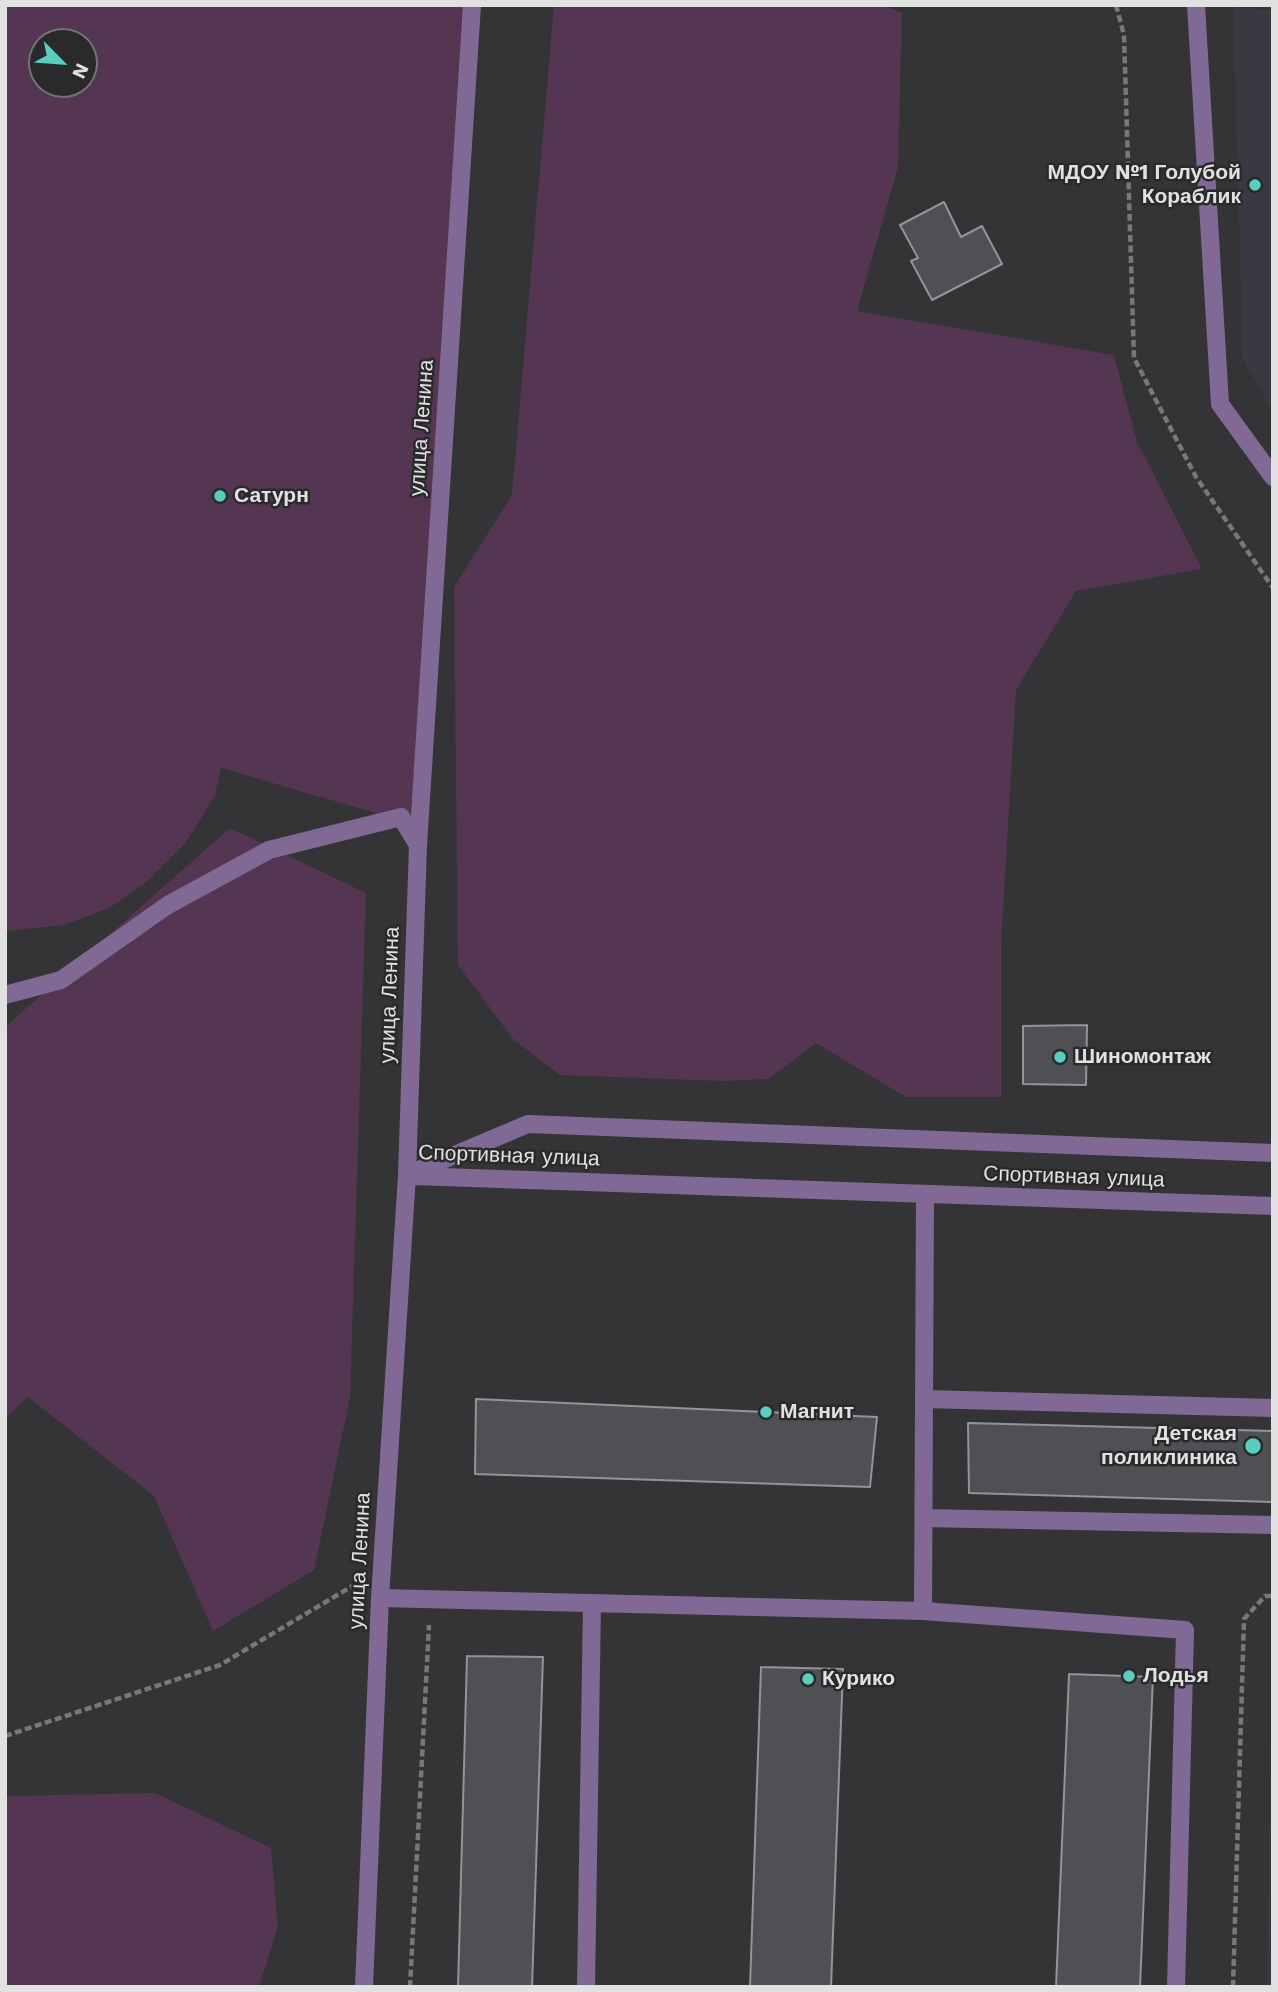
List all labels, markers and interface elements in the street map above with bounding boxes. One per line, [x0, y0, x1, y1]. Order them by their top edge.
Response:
north arrow [28, 28, 98, 98]
text: N [67, 60, 94, 82]
place label: МДОУ №1 Голубой Кораблик [1048, 160, 1241, 210]
marker: МДОУ №1 Голубой Кораблик [1247, 177, 1263, 193]
street label: улица Ленина [405, 359, 439, 497]
place label: Сатурн [234, 483, 309, 509]
marker: Сатурн [212, 488, 228, 504]
street label: улица Ленина [375, 926, 405, 1064]
place label: Шиномонтаж [1074, 1044, 1211, 1070]
marker: Шиномонтаж [1052, 1049, 1068, 1065]
street label: Спортивная улица [418, 1140, 600, 1172]
street label: Спортивная улица [983, 1161, 1165, 1193]
place label: Магнит [780, 1399, 854, 1425]
marker: Магнит [758, 1404, 774, 1420]
place label: Детская поликлиника [1101, 1421, 1237, 1471]
marker: Детская поликлиника [1243, 1436, 1263, 1456]
street label: улица Ленина [344, 1492, 376, 1630]
place label: Лодья [1143, 1663, 1209, 1689]
place label: Курико [822, 1666, 895, 1692]
marker: Лодья [1121, 1668, 1137, 1684]
marker: Курико [800, 1671, 816, 1687]

